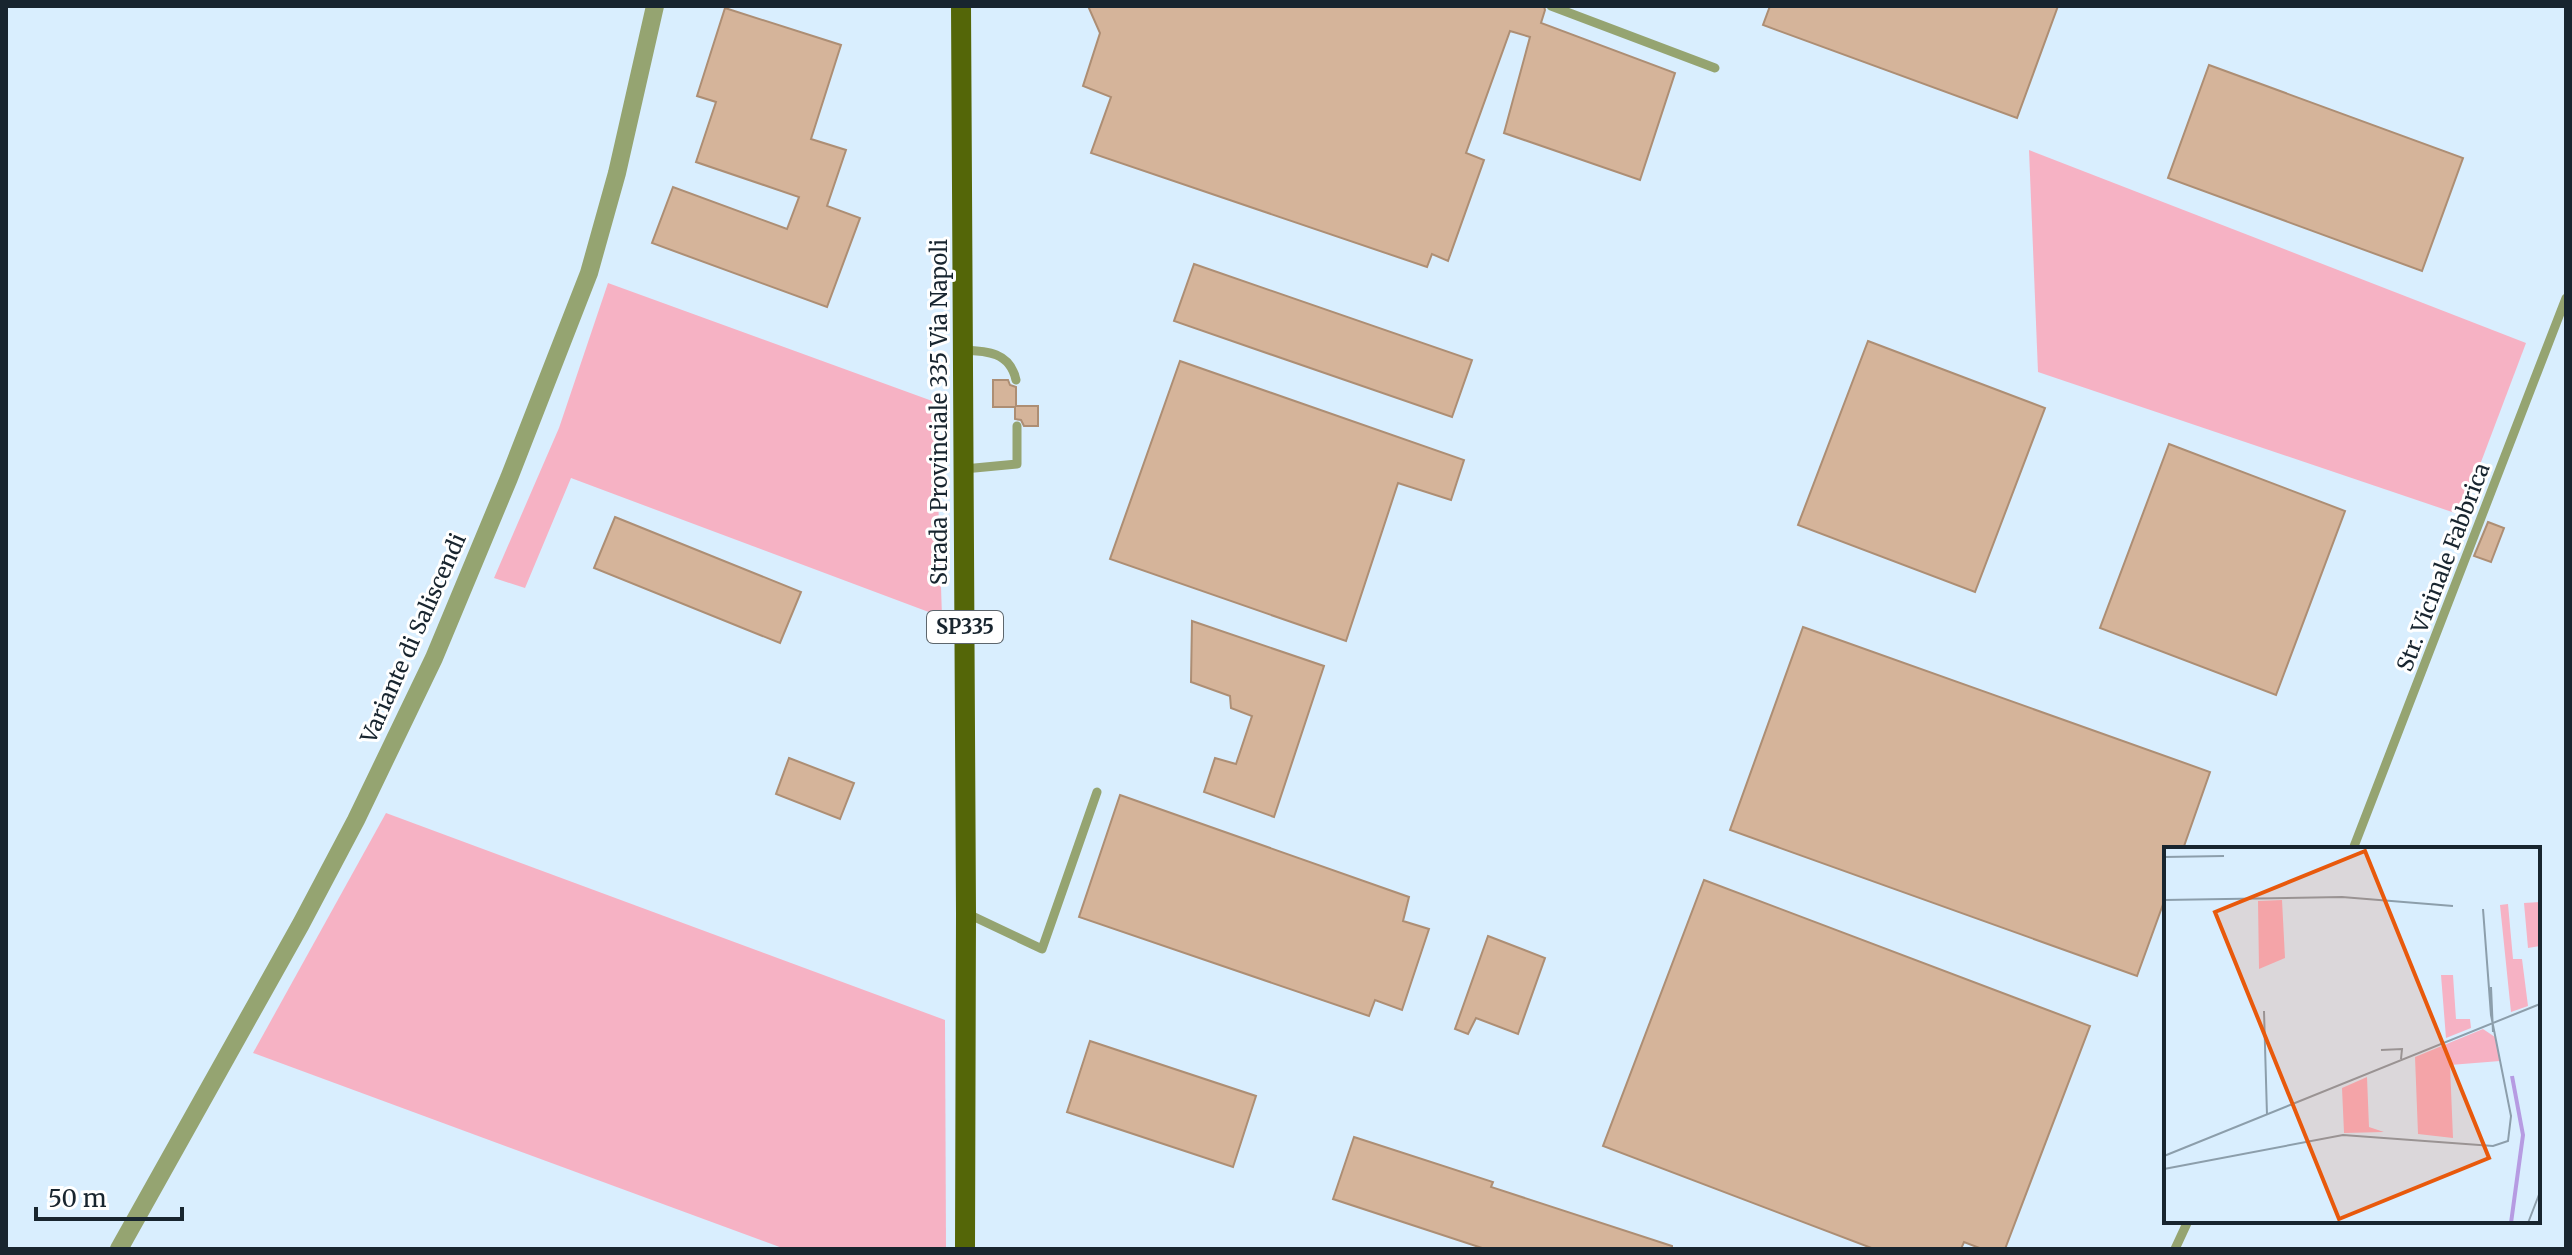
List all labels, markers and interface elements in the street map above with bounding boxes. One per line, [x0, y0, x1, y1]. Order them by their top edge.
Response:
street label: Strada Provinciale 335 Via Napoli [925, 239, 953, 585]
street label: Str. Vicinale Fabbrica [2390, 459, 2496, 675]
street label: Variante di Saliscendi [354, 529, 472, 748]
road number: SP335 [927, 611, 1003, 643]
inset map [2164, 847, 2540, 1223]
scale bar [36, 1171, 182, 1221]
text: 50 m [48, 1183, 107, 1214]

